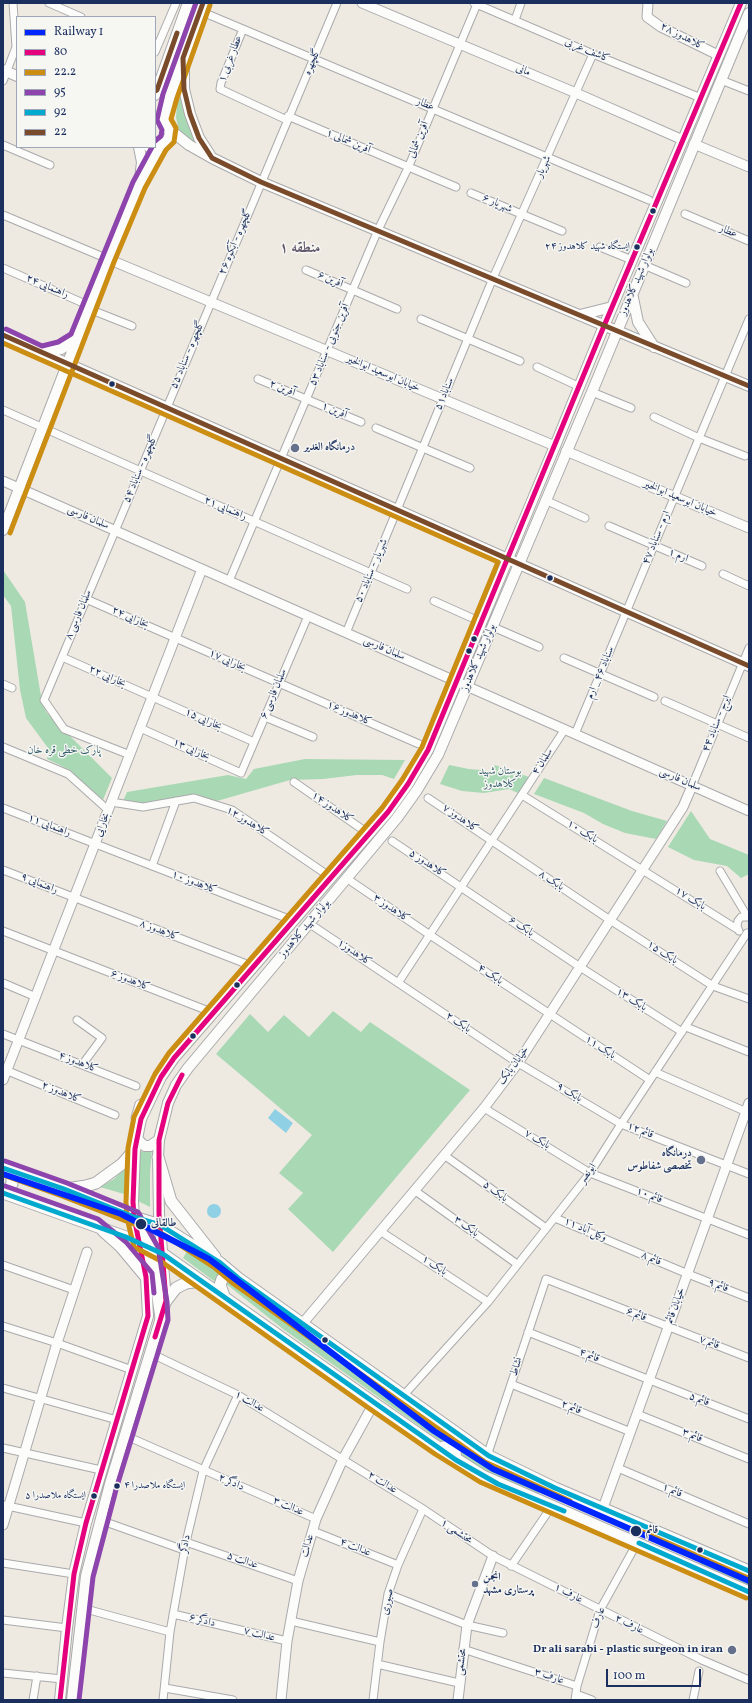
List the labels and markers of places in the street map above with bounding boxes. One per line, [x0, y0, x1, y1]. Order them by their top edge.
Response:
unlabelled marker [648, 206, 658, 216]
place label: ایستگاه شهید کلاهدوز ۲۴ [545, 241, 630, 253]
marker: ایستگاه شهید کلاهدوز ۲۴ [632, 242, 642, 252]
unlabelled marker [107, 379, 117, 389]
place label: درمانگاه الغدیر [304, 441, 355, 455]
marker: درمانگاه الغدیر [289, 442, 301, 454]
unlabelled marker [545, 573, 555, 583]
unlabelled marker [469, 634, 479, 644]
unlabelled marker [464, 646, 474, 656]
unlabelled marker [232, 980, 242, 990]
unlabelled marker [188, 1031, 198, 1041]
place label: درمانگاه تخصصی شفاطوس [627, 1147, 692, 1173]
marker: درمانگاه تخصصی شفاطوس [695, 1154, 707, 1166]
marker: طالقانی [134, 1217, 148, 1231]
place label: طالقانی [151, 1217, 176, 1231]
unlabelled marker [320, 1335, 330, 1345]
place label: ایستگاه ملاصدرا ۴ [124, 1480, 185, 1492]
marker: ایستگاه ملاصدرا ۴ [112, 1481, 122, 1491]
place label: ایستگاه ملاصدرا ۵ [25, 1490, 86, 1502]
marker: ایستگاه ملاصدرا ۵ [89, 1491, 99, 1501]
marker: قائم [629, 1524, 643, 1538]
place label: قائم [646, 1524, 658, 1538]
unlabelled marker [695, 1545, 705, 1555]
place label: انجمن پرستاری مشهد [483, 1571, 533, 1597]
marker: انجمن پرستاری مشهد [470, 1579, 480, 1589]
place label: Dr ali sarabi - plastic surgeon in iran [533, 1643, 723, 1657]
marker: Dr ali sarabi - plastic surgeon in iran [726, 1644, 738, 1656]

